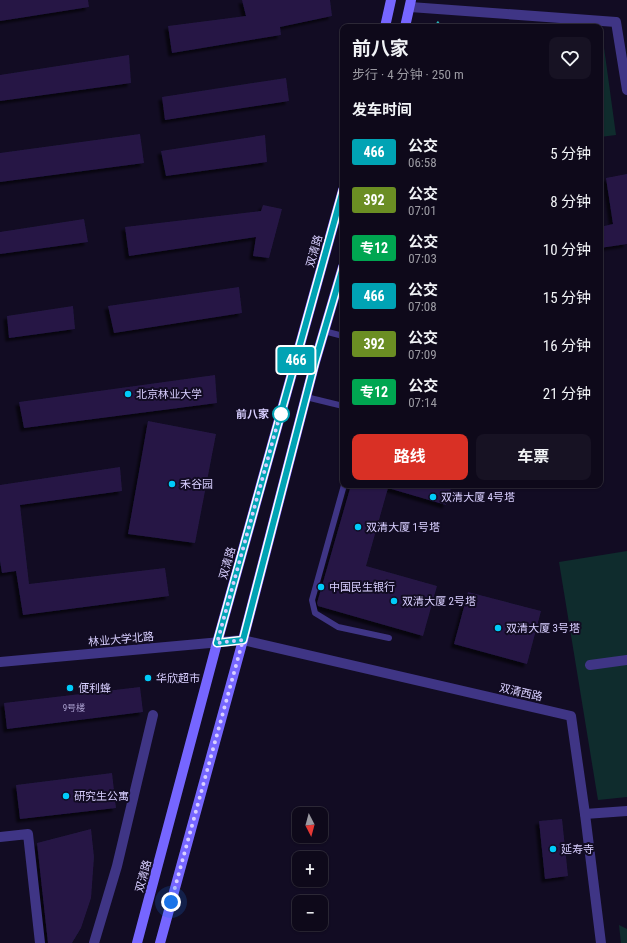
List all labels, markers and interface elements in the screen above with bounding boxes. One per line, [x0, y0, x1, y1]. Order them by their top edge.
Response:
text: 前八家 [352, 37, 409, 60]
button: heart [549, 37, 591, 79]
text: 步行 · 4 分钟 · 250 m [352, 67, 464, 82]
text: 发车时间 [352, 101, 412, 119]
text: 公交 [408, 137, 438, 155]
text: 466 [363, 144, 385, 160]
text: 5 分钟 [550, 145, 591, 163]
text: 06:58 [408, 155, 437, 170]
text: 公交 [408, 185, 438, 203]
text: 392 [363, 192, 385, 208]
text: 8 分钟 [550, 193, 591, 211]
text: 07:01 [408, 203, 437, 218]
street label: 双清路 [304, 233, 325, 269]
text: 公交 [408, 233, 438, 251]
text: 专12 [360, 240, 388, 256]
text: 10 分钟 [543, 241, 591, 259]
text: 07:03 [408, 251, 437, 266]
text: 公交 [408, 281, 438, 299]
text: 466 [363, 288, 385, 304]
text: 15 分钟 [543, 289, 591, 307]
text: 07:08 [408, 299, 437, 314]
text: 公交 [408, 329, 438, 347]
text: 392 [363, 336, 385, 352]
text: 16 分钟 [543, 337, 591, 355]
line badge: 466 [273, 347, 319, 373]
text: 07:09 [408, 347, 437, 362]
text: 466 [285, 352, 307, 368]
text: 公交 [408, 377, 438, 395]
text: 专12 [360, 384, 388, 400]
text: 21 分钟 [543, 385, 591, 403]
place label: 北京林业大学 [136, 388, 202, 401]
marker: 北京林业大学 [123, 389, 133, 399]
text: 07:14 [408, 395, 437, 410]
marker: 前八家 [272, 405, 290, 423]
place label: 前八家 [236, 408, 269, 421]
button: 路线 [352, 434, 468, 480]
button: 车票 [476, 434, 591, 480]
place label: 禾谷园 [180, 478, 213, 491]
marker: 禾谷园 [167, 479, 177, 489]
place label: 双清大厦 4号塔 [441, 491, 515, 504]
marker: 双清大厦 4号塔 [428, 492, 438, 502]
place label: 双清大厦 1号塔 [366, 521, 440, 534]
marker: 双清大厦 1号塔 [353, 522, 363, 532]
street label: 双清路 [217, 545, 238, 581]
place label: 中国民生银行 [329, 581, 395, 594]
marker: 中国民生银行 [316, 582, 326, 592]
place label: 双清大厦 2号塔 [402, 595, 476, 608]
marker: 双清大厦 2号塔 [389, 596, 399, 606]
place label: 双清大厦 3号塔 [506, 622, 580, 635]
marker: 双清大厦 3号塔 [493, 623, 503, 633]
street label: 林业大学北路 [88, 630, 154, 649]
place label: 华欣超市 [156, 672, 200, 685]
marker: 华欣超市 [143, 673, 153, 683]
street label: 双清西路 [498, 681, 544, 704]
place label: 便利蜂 [78, 682, 111, 695]
marker: 便利蜂 [65, 683, 75, 693]
house number: 9号楼 [63, 703, 85, 713]
place label: 研究生公寓 [74, 790, 129, 803]
marker: 研究生公寓 [61, 791, 71, 801]
north arrow [292, 807, 328, 843]
map controls [292, 807, 328, 931]
place label: 延寿寺 [561, 843, 594, 856]
marker: 延寿寺 [548, 844, 558, 854]
button: + [292, 851, 328, 887]
street label: 双清路 [133, 859, 154, 894]
your location [161, 892, 181, 912]
button: − [292, 895, 328, 931]

